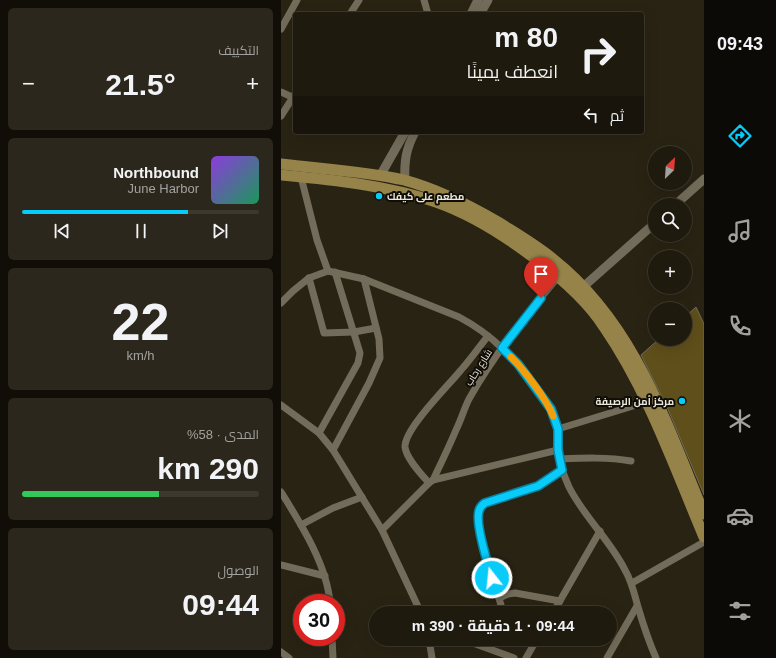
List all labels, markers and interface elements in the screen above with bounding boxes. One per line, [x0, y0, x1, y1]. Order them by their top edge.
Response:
text: 80 m [494, 22, 558, 53]
icon: right [572, 28, 624, 80]
text: 09:43 [717, 34, 763, 54]
text: التكييف [218, 43, 259, 58]
text: انعطف يمينًا [467, 62, 558, 82]
text: 21.5° [105, 68, 176, 101]
text: − [22, 71, 35, 96]
text: + [246, 71, 259, 96]
icon: left [580, 104, 602, 126]
text: ثم [610, 107, 624, 124]
icon: directions [726, 122, 754, 150]
north arrow [648, 146, 692, 190]
map controls [648, 146, 692, 346]
text: Northbound [113, 164, 199, 181]
text: June Harbor [127, 181, 199, 196]
marker: مطعم على كيفك [374, 191, 384, 201]
place label: مطعم على كيفك [387, 191, 464, 204]
button: search [648, 198, 692, 242]
icon: music [726, 217, 754, 245]
icon: previous [51, 220, 73, 242]
icon: pause [130, 220, 152, 242]
icon: next [209, 220, 231, 242]
button: + [648, 250, 692, 294]
pin [524, 257, 558, 298]
icon: arrive [530, 263, 552, 285]
text: 22 [112, 293, 169, 351]
button: − [648, 302, 692, 346]
icon: phone [726, 312, 754, 340]
street label: شارع رحاب [463, 347, 495, 388]
text: km/h [126, 348, 155, 363]
place label: مركز أمن الرصيفة [596, 395, 674, 408]
marker: مركز أمن الرصيفة [677, 396, 687, 406]
icon: climate [726, 407, 754, 435]
text: المدى · 58% [187, 427, 259, 442]
text: 290 km [157, 452, 259, 485]
icon: car [726, 502, 754, 530]
position arrow [471, 557, 513, 599]
text: الوصول [218, 563, 259, 578]
text: 09:44 [182, 588, 259, 621]
speed limit sign: 30 [293, 594, 345, 646]
icon: filters [726, 597, 754, 625]
text: 09:44 · 1 دقيقة · 390 m [412, 617, 574, 634]

